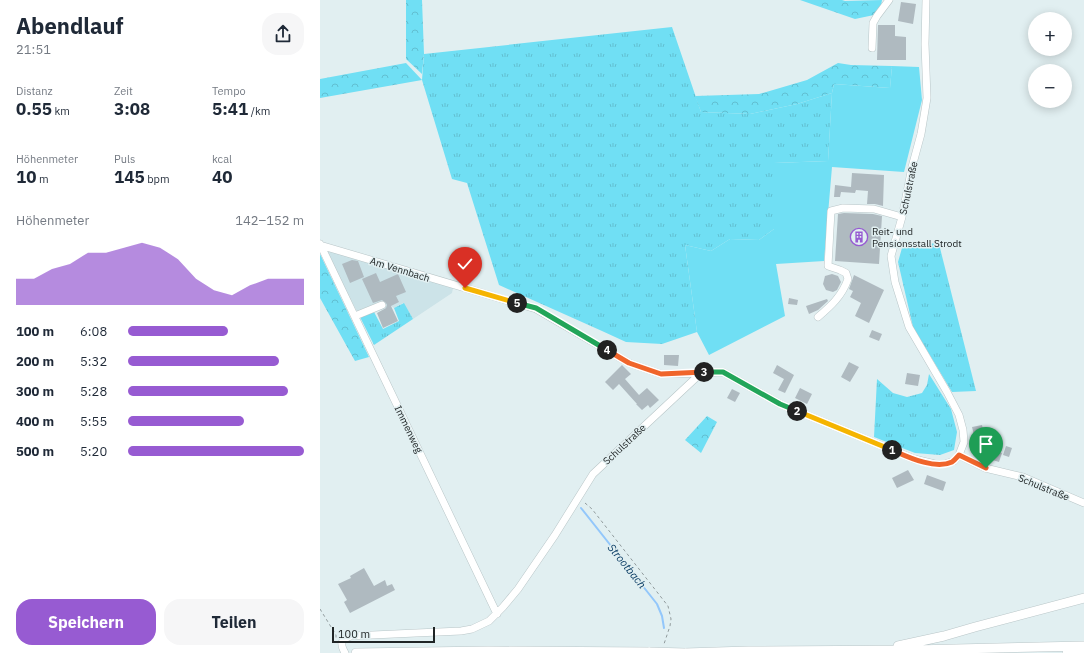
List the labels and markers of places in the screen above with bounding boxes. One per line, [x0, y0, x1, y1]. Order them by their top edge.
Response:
place label: Reit- und Pensionsstall Strodt [872, 225, 962, 250]
building icon: Reit- und Pensionsstall Strodt [849, 227, 869, 247]
pin [448, 247, 482, 288]
pin: 5 [507, 293, 527, 313]
pin: 4 [597, 340, 617, 360]
pin: 3 [694, 362, 714, 382]
pin: 2 [787, 401, 807, 421]
pin [969, 427, 1003, 468]
pin: 1 [882, 440, 902, 460]

